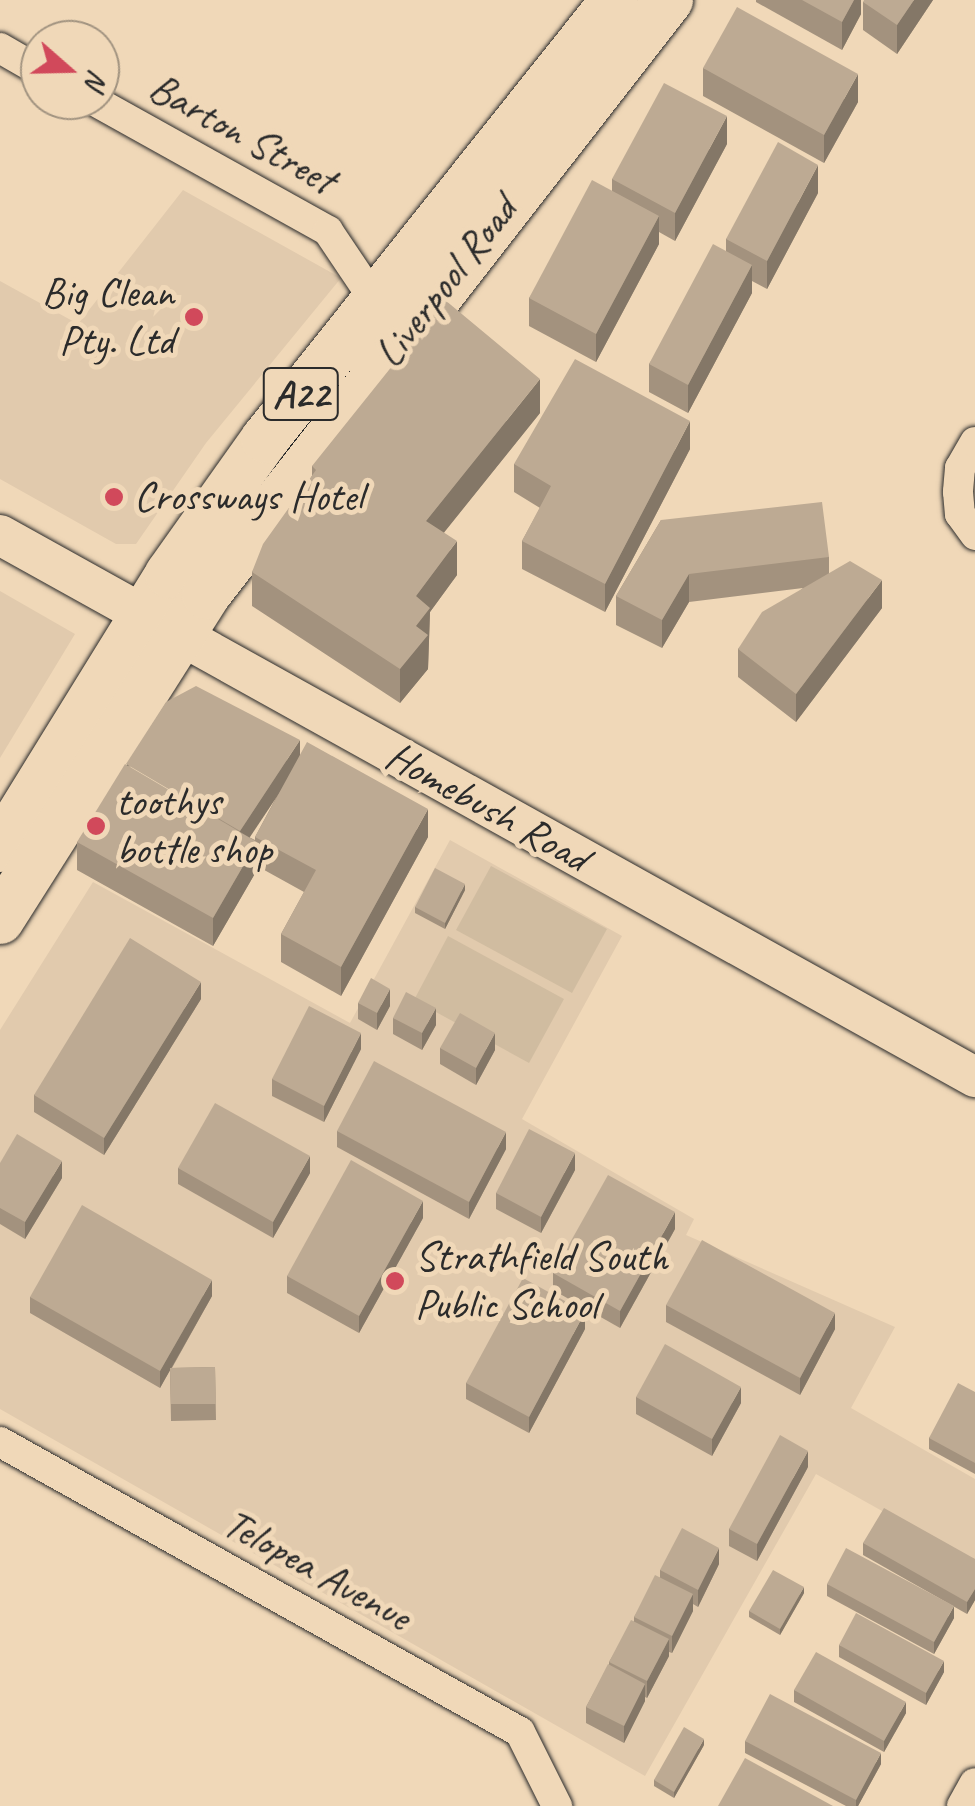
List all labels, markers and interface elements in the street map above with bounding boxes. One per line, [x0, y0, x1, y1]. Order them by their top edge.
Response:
north arrow [20, 20, 120, 120]
street label: Barton Street [140, 62, 344, 206]
text: N [77, 66, 116, 94]
street label: Liverpool Road [364, 187, 528, 377]
place label: Big Clean Pty. Ltd [42, 268, 174, 366]
marker: Big Clean Pty. Ltd [183, 306, 205, 328]
road number: A22 [261, 359, 341, 429]
place label: Crossways Hotel [134, 472, 363, 522]
marker: Crossways Hotel [103, 486, 125, 508]
street label: Homebush Road [377, 731, 597, 883]
place label: toothys bottle shop [116, 777, 272, 876]
marker: toothys bottle shop [85, 815, 107, 837]
place label: Strathfield South Public School [415, 1232, 667, 1330]
marker: Strathfield South Public School [384, 1270, 406, 1292]
street label: Telopea Avenue [215, 1498, 419, 1642]

